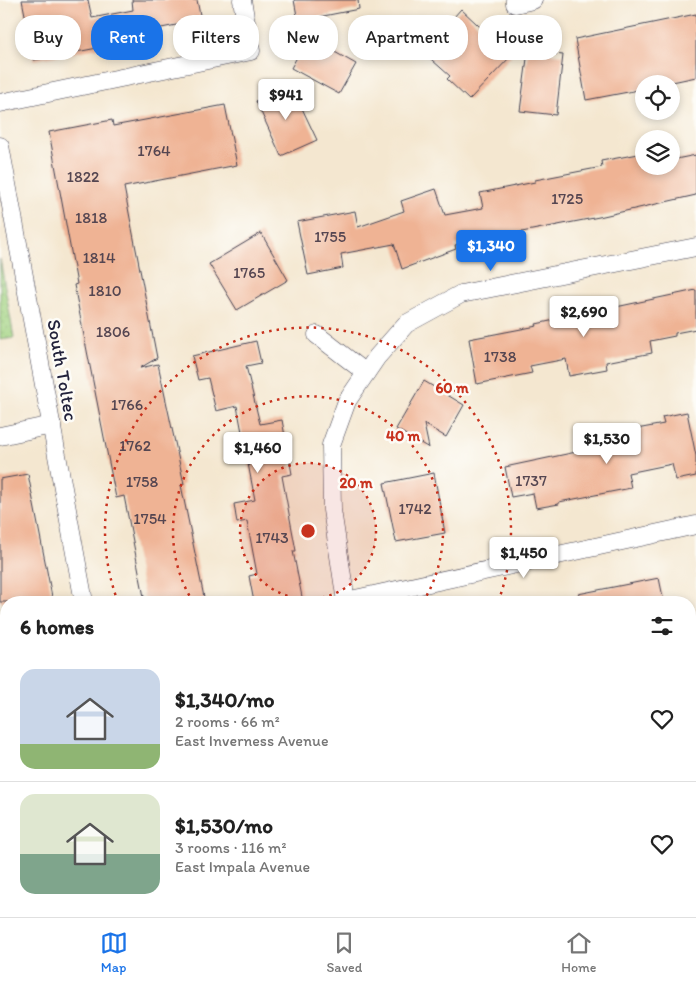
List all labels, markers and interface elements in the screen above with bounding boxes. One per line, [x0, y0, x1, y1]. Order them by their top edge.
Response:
chip: Buy [15, 15, 81, 60]
chip: Rent [91, 15, 163, 60]
chip: Filters [173, 15, 259, 60]
chip: New [269, 15, 338, 60]
chip: Apartment [348, 15, 468, 60]
chip: House [478, 15, 562, 60]
map controls [635, 75, 680, 175]
button: locate [635, 75, 680, 120]
pin: $941 [256, 78, 316, 121]
text: $941 [269, 85, 303, 104]
button: layers [635, 130, 680, 175]
house number: 1764 [137, 141, 171, 160]
house number: 1822 [66, 167, 100, 186]
house number: 1725 [551, 189, 583, 208]
house number: 1818 [75, 208, 107, 227]
house number: 1755 [314, 227, 346, 246]
pin: $1,340 [450, 230, 532, 272]
text: $1,340 [467, 236, 515, 255]
house number: 1814 [82, 248, 116, 267]
house number: 1765 [233, 263, 265, 282]
house number: 1810 [88, 281, 122, 300]
pin: $2,690 [543, 296, 625, 338]
text: $2,690 [560, 302, 608, 321]
street label: South Toltec [42, 318, 83, 423]
house number: 1806 [96, 322, 130, 341]
house number: 1738 [484, 347, 517, 366]
text: 60 m [435, 379, 469, 397]
house number: 1766 [111, 395, 143, 414]
pin: $1,530 [566, 422, 648, 465]
text: 40 m [386, 427, 421, 445]
text: $1,530 [584, 429, 630, 448]
pin: $1,460 [217, 432, 299, 474]
house number: 1762 [119, 436, 152, 455]
text: $1,460 [234, 438, 282, 457]
house number: 1737 [515, 471, 547, 490]
house number: 1758 [126, 472, 158, 491]
text: 20 m [339, 474, 373, 492]
house number: 1742 [398, 499, 432, 518]
house number: 1754 [133, 509, 167, 528]
centre of rings [299, 522, 317, 540]
house number: 1743 [255, 528, 289, 547]
pin: $1,450 [483, 536, 565, 579]
text: $1,450 [500, 543, 548, 562]
icon: filters [648, 612, 676, 640]
text: 6 homes [20, 614, 94, 639]
text: $1,340/mo [175, 687, 275, 712]
icon: home [60, 689, 120, 749]
icon: heart [648, 705, 676, 733]
text: 2 rooms · 66 m² [175, 712, 280, 731]
text: East Inverness Avenue [175, 731, 329, 750]
text: $1,530/mo [175, 813, 273, 838]
icon: home [60, 814, 120, 874]
icon: heart [648, 830, 676, 858]
text: 3 rooms · 116 m² [175, 838, 286, 857]
text: East Impala Avenue [175, 857, 310, 876]
tab: Map [100, 929, 128, 976]
tab: Saved [327, 929, 362, 976]
tab: Home [561, 929, 597, 976]

